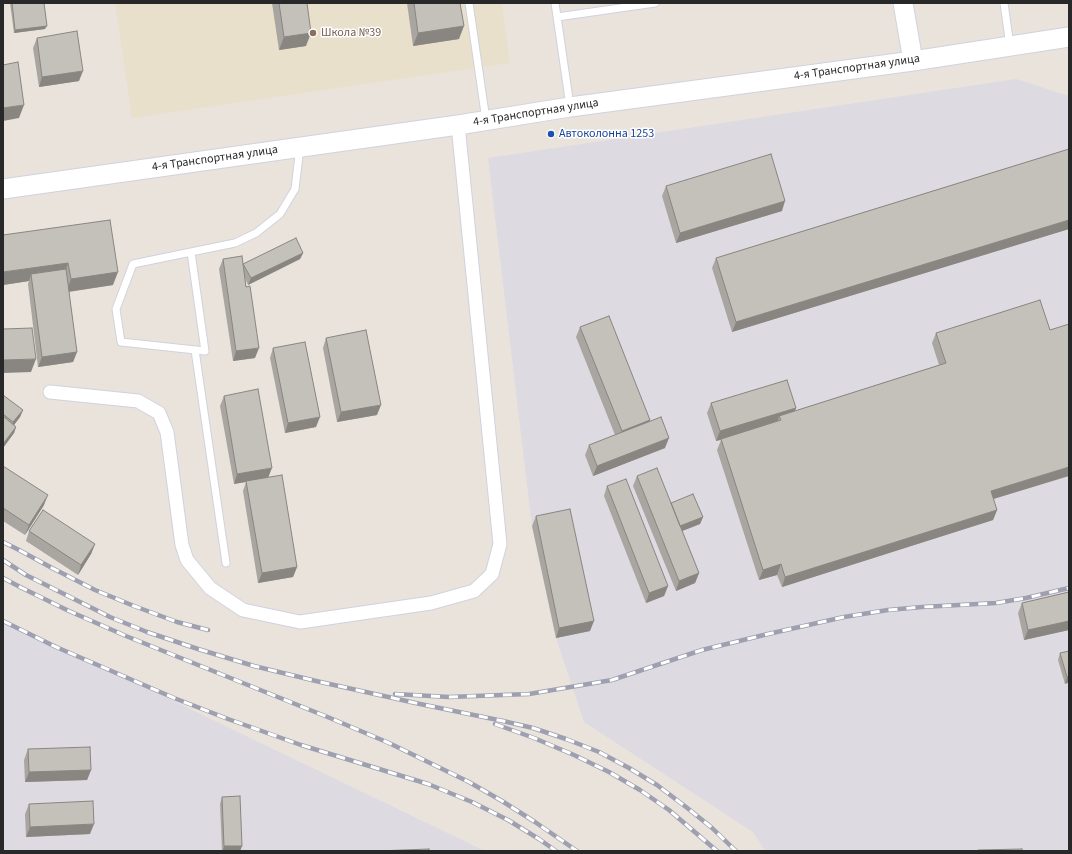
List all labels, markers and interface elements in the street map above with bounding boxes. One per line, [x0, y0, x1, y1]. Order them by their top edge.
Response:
place label: Школа №39 [321, 26, 381, 40]
marker: Школа №39 [308, 28, 318, 38]
street label: 4-я Транспортная улица [793, 52, 921, 84]
street label: 4-я Транспортная улица [472, 96, 600, 130]
place label: Автоколонна 1253 [559, 127, 654, 141]
marker: Автоколонна 1253 [546, 129, 556, 139]
street label: 4-я Транспортная улица [151, 143, 279, 175]

